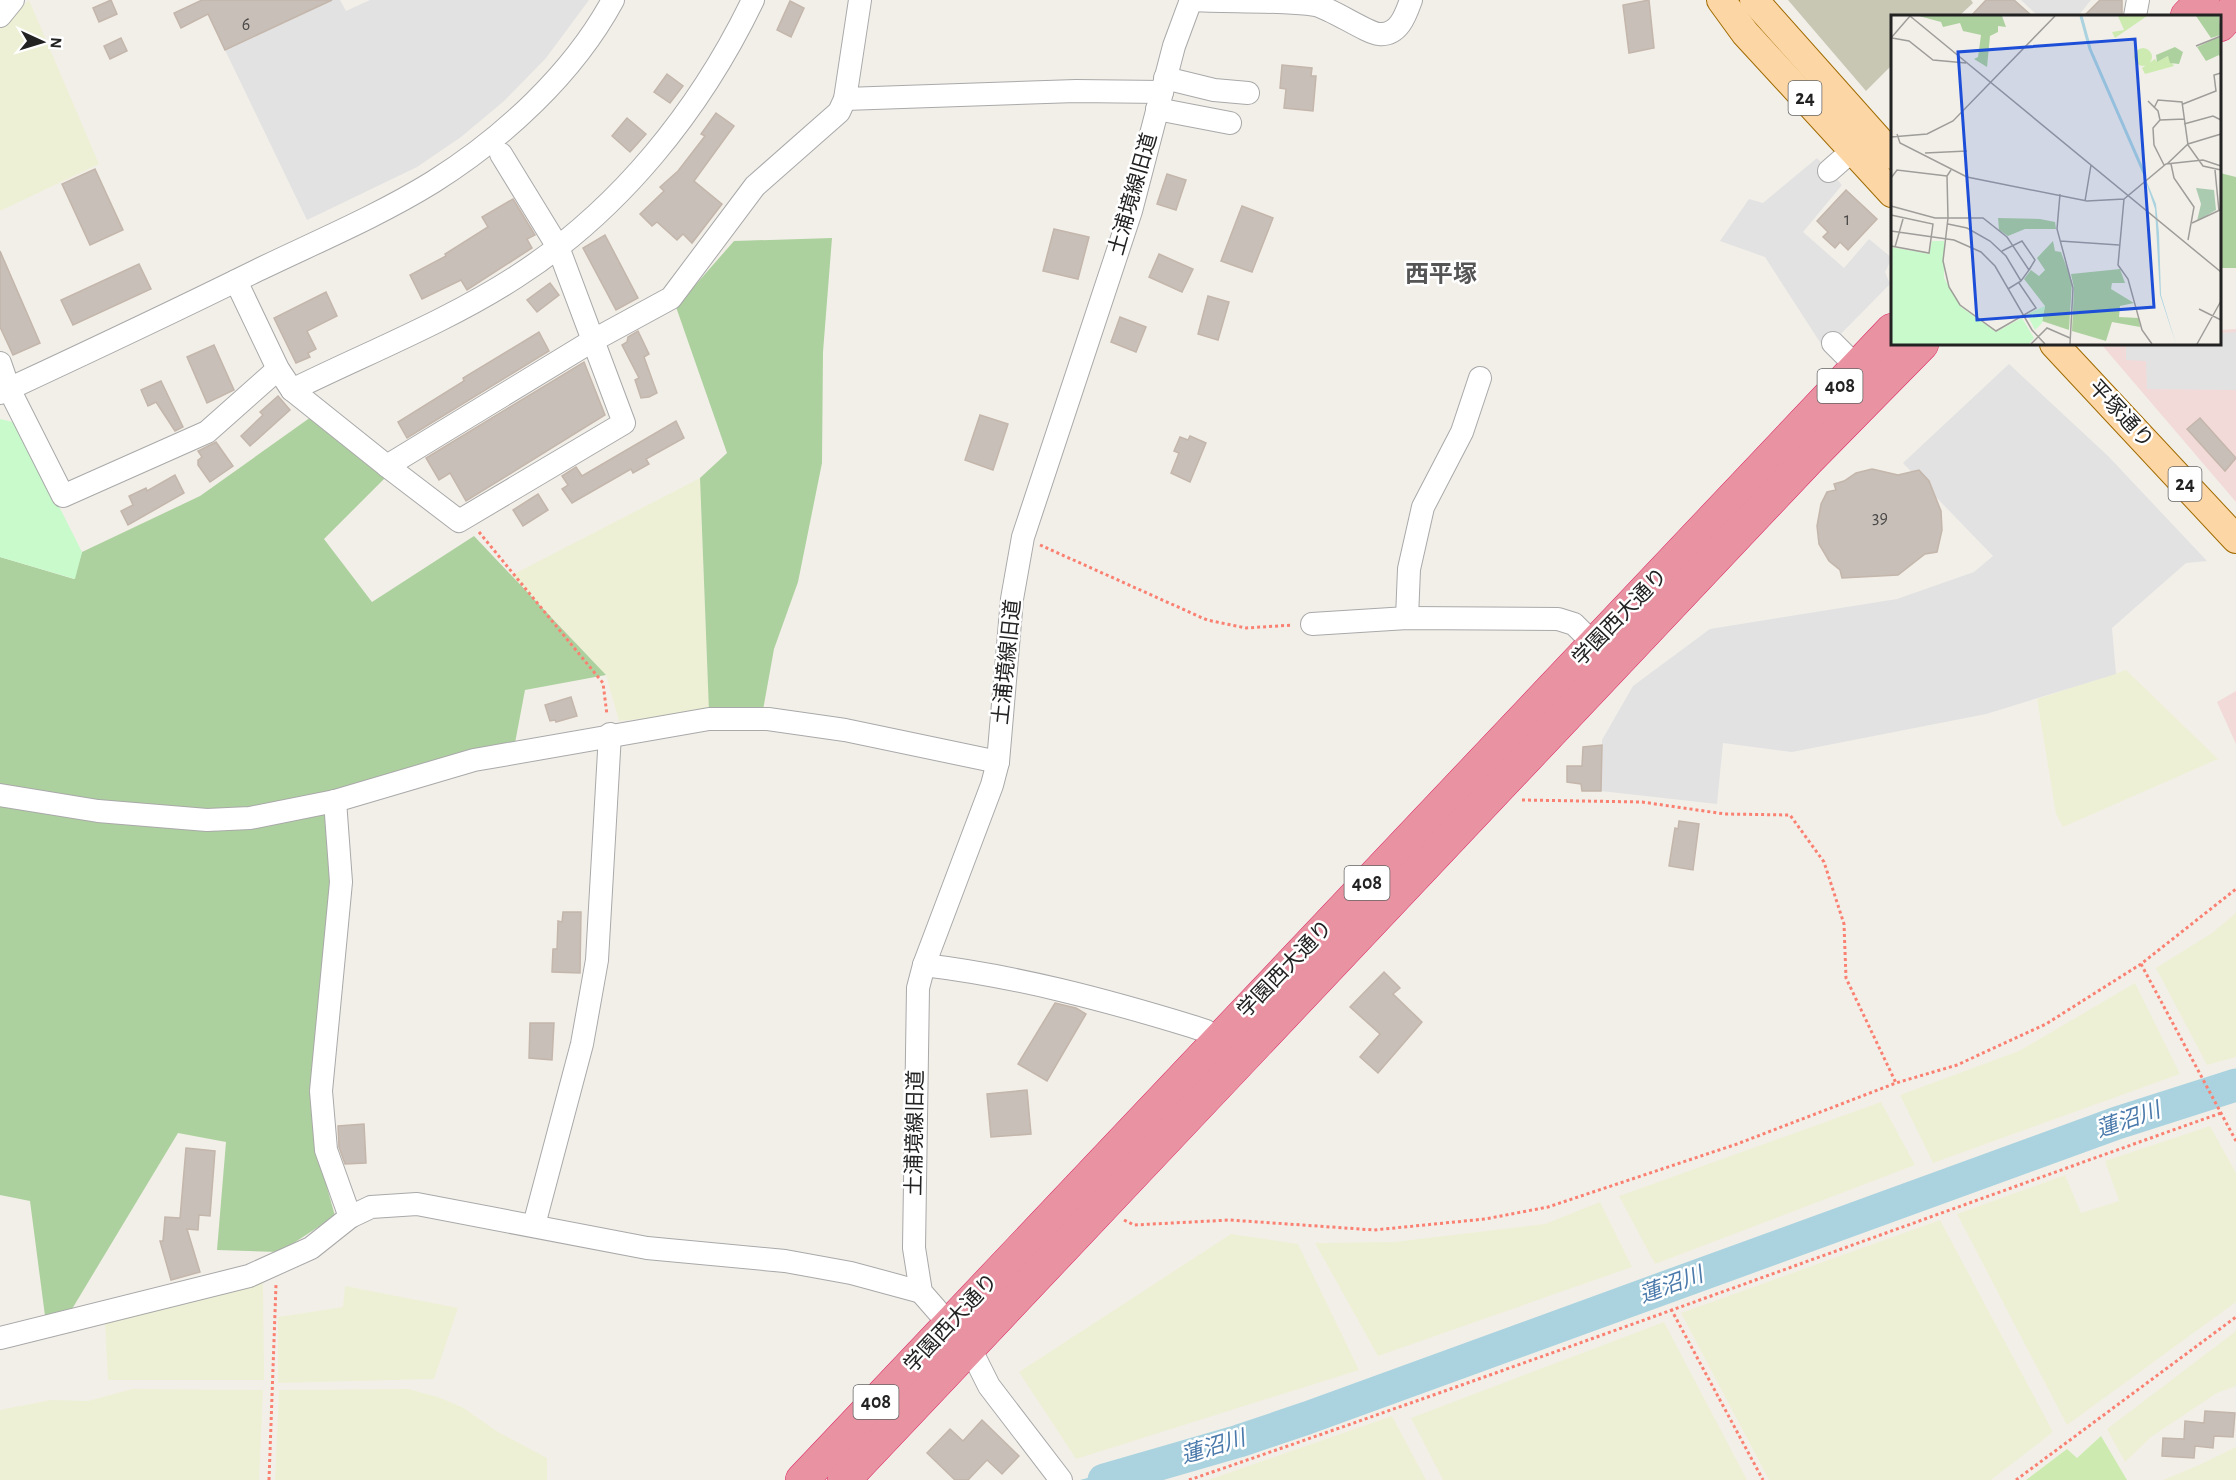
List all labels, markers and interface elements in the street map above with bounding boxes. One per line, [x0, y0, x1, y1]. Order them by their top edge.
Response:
north arrow [12, 12, 72, 72]
inset map [1891, 15, 2221, 345]
house number: 6 [242, 16, 250, 34]
text: N [48, 37, 64, 49]
road number: 24 [1788, 81, 1822, 115]
street label: 土浦境線旧道 [1105, 130, 1160, 257]
house number: 1 [1844, 211, 1850, 229]
district label: 西平塚 [1405, 261, 1477, 287]
road number: 408 [1818, 369, 1862, 403]
street label: 平塚通り [2085, 375, 2158, 452]
road number: 24 [2168, 467, 2202, 501]
house number: 39 [1872, 509, 1888, 527]
street label: 学園西大通り [1568, 564, 1671, 670]
street label: 土浦境線旧道 [989, 598, 1024, 726]
road number: 408 [1344, 866, 1390, 900]
street label: 学園西大通り [1233, 916, 1336, 1022]
street label: 土浦境線旧道 [902, 1070, 927, 1196]
water label: 蓮沼川 [2093, 1097, 2165, 1141]
water label: 蓮沼川 [1636, 1262, 1708, 1307]
street label: 学園西大通り [900, 1269, 1002, 1376]
road number: 408 [854, 1385, 898, 1419]
water label: 蓮沼川 [1178, 1425, 1250, 1467]

